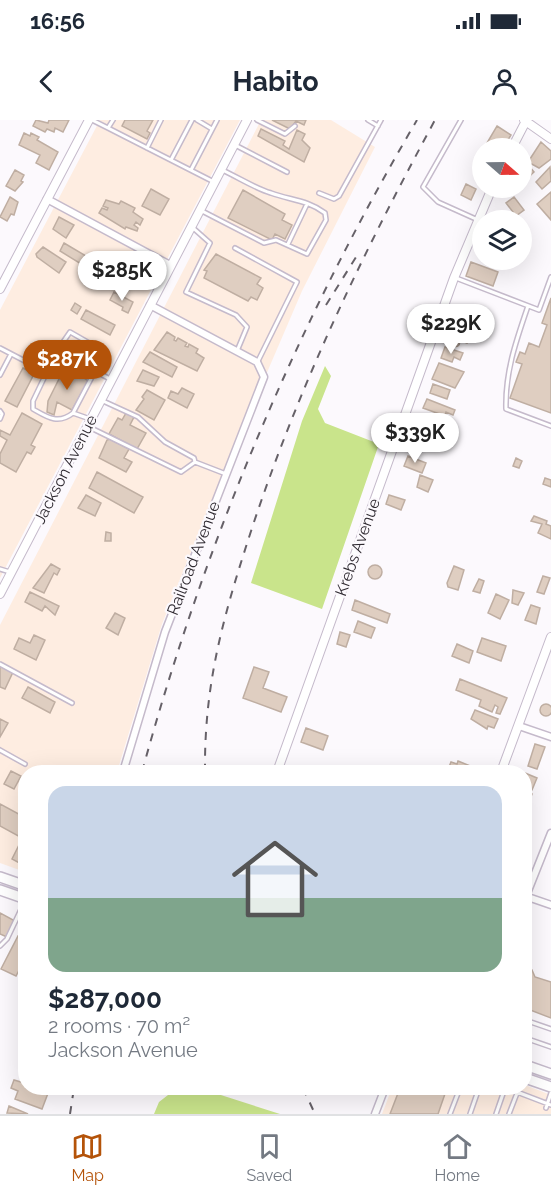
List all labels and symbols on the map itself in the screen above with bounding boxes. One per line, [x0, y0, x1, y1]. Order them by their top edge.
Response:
north arrow [472, 138, 532, 198]
pin: $285K [80, 251, 164, 302]
pin: $229K [409, 304, 493, 355]
pin: $287K [25, 340, 109, 391]
street label: Jackson Avenue [30, 412, 101, 527]
pin: $339K [373, 413, 457, 464]
street label: Krebs Avenue [331, 496, 384, 599]
street label: Railroad Avenue [163, 499, 224, 618]

